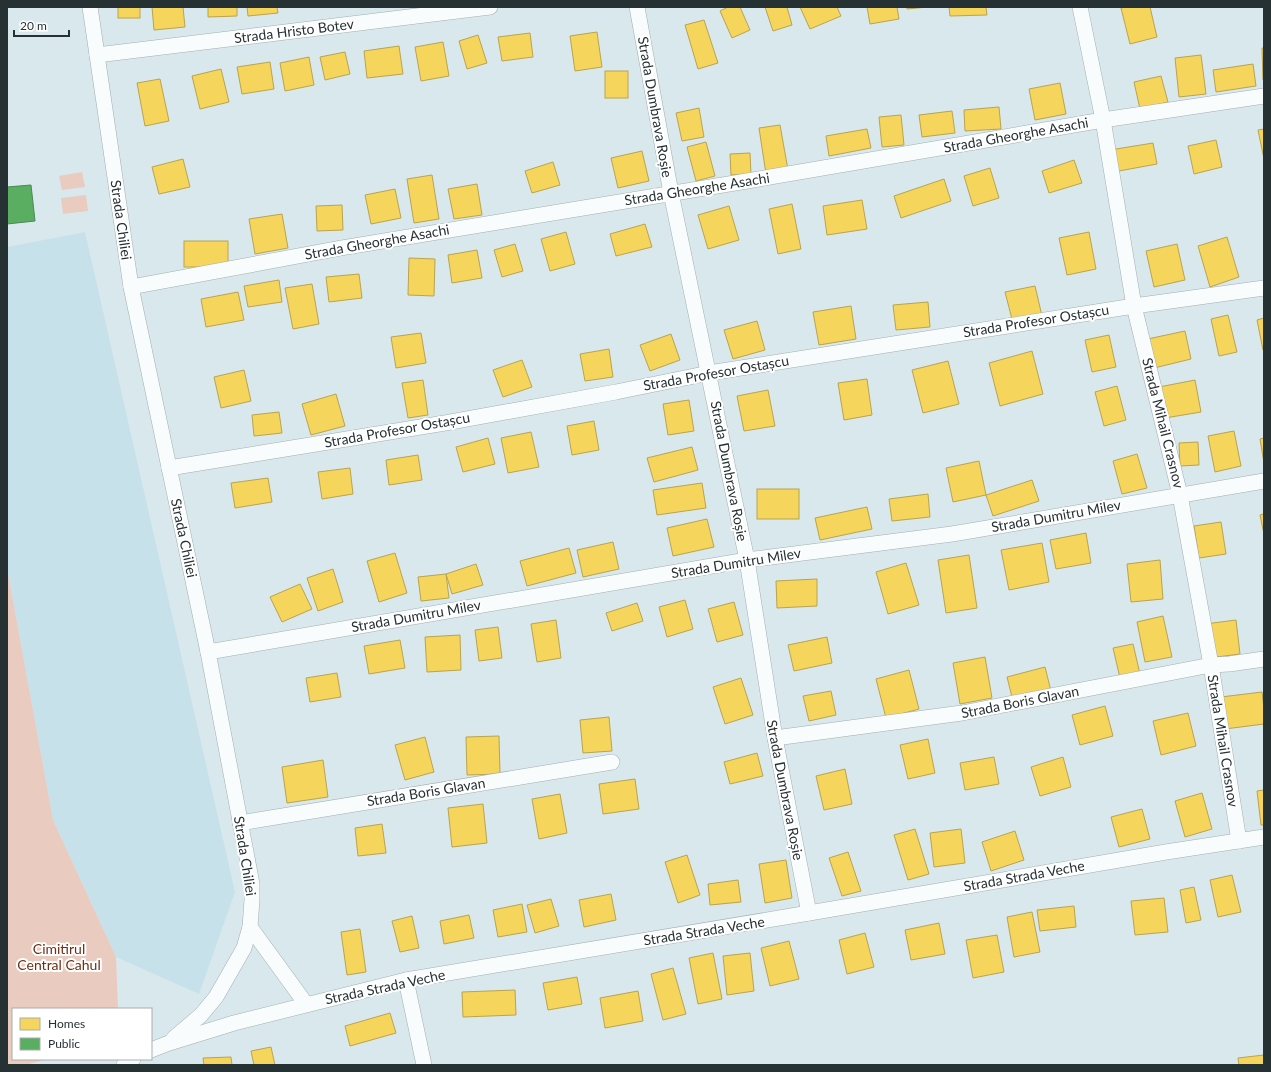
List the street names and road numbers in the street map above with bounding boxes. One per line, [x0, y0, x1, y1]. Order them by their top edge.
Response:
street label: Strada Hristo Botev [233, 15, 356, 46]
street label: Strada Dumbrava Roșie [635, 35, 676, 179]
street label: Strada Gheorghe Asachi [942, 113, 1090, 156]
street label: Strada Gheorghe Asachi [623, 169, 771, 208]
street label: Strada Chiliei [107, 179, 136, 261]
street label: Strada Gheorghe Asachi [303, 220, 451, 263]
street label: Strada Profesor Ostașcu [962, 301, 1110, 340]
street label: Strada Profesor Ostașcu [642, 351, 790, 394]
street label: Strada Mihail Crasnov [1139, 356, 1188, 491]
street label: Strada Dumbrava Roșie [708, 399, 751, 543]
street label: Strada Profesor Ostașcu [323, 408, 471, 451]
street label: Strada Dumitru Milev [990, 496, 1123, 535]
street label: Strada Chiliei [168, 497, 201, 579]
street label: Strada Dumitru Milev [670, 544, 803, 581]
street label: Strada Dumitru Milev [350, 596, 483, 635]
street label: Strada Mihail Crasnov [1205, 673, 1242, 809]
street label: Strada Boris Glavan [960, 682, 1080, 721]
street label: Strada Dumbrava Roșie [764, 718, 807, 862]
street label: Strada Boris Glavan [365, 774, 486, 809]
street label: Strada Chiliei [231, 815, 260, 897]
street label: Strada Strada Veche [962, 857, 1086, 895]
street label: Strada Strada Veche [642, 913, 766, 948]
street label: Strada Strada Veche [323, 965, 447, 1008]

